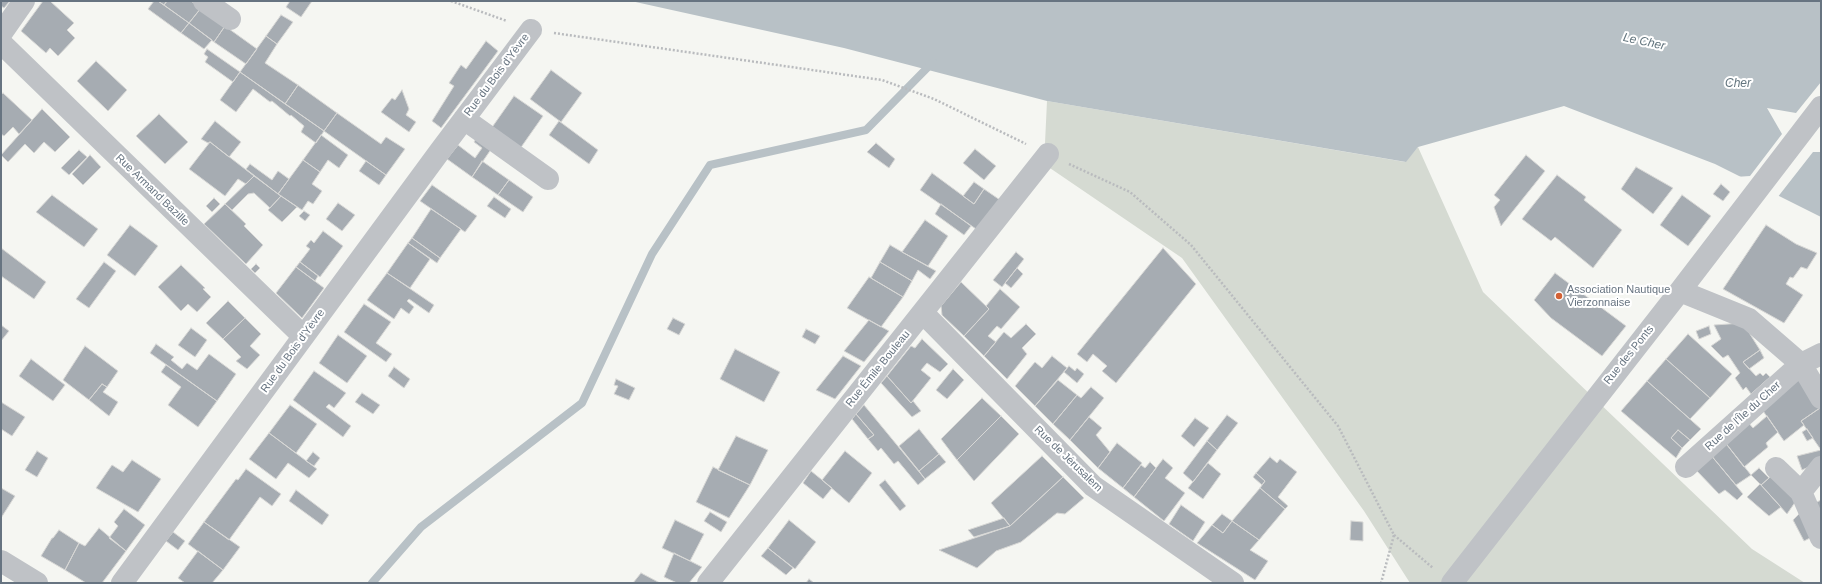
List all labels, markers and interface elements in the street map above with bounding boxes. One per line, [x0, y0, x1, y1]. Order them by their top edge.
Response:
street label: Rue du Bois d'Yèvre [462, 31, 532, 119]
water label: Le Cher [1622, 31, 1666, 53]
water label: Cher [1725, 77, 1751, 91]
street label: Rue Armand Bazille [112, 151, 192, 229]
place label: Association Nautique Vierzonnaise [1567, 283, 1670, 309]
marker: Association Nautique Vierzonnaise [1554, 291, 1564, 301]
street label: Rue du Bois d'Yèvre [258, 307, 328, 395]
street label: Rue des Ponts [1601, 323, 1657, 387]
street label: Rue Émile Bouleau [843, 328, 913, 410]
street label: Rue de l'Île du Cher [1703, 379, 1783, 453]
street label: Rue de Jérusalem [1031, 423, 1105, 495]

